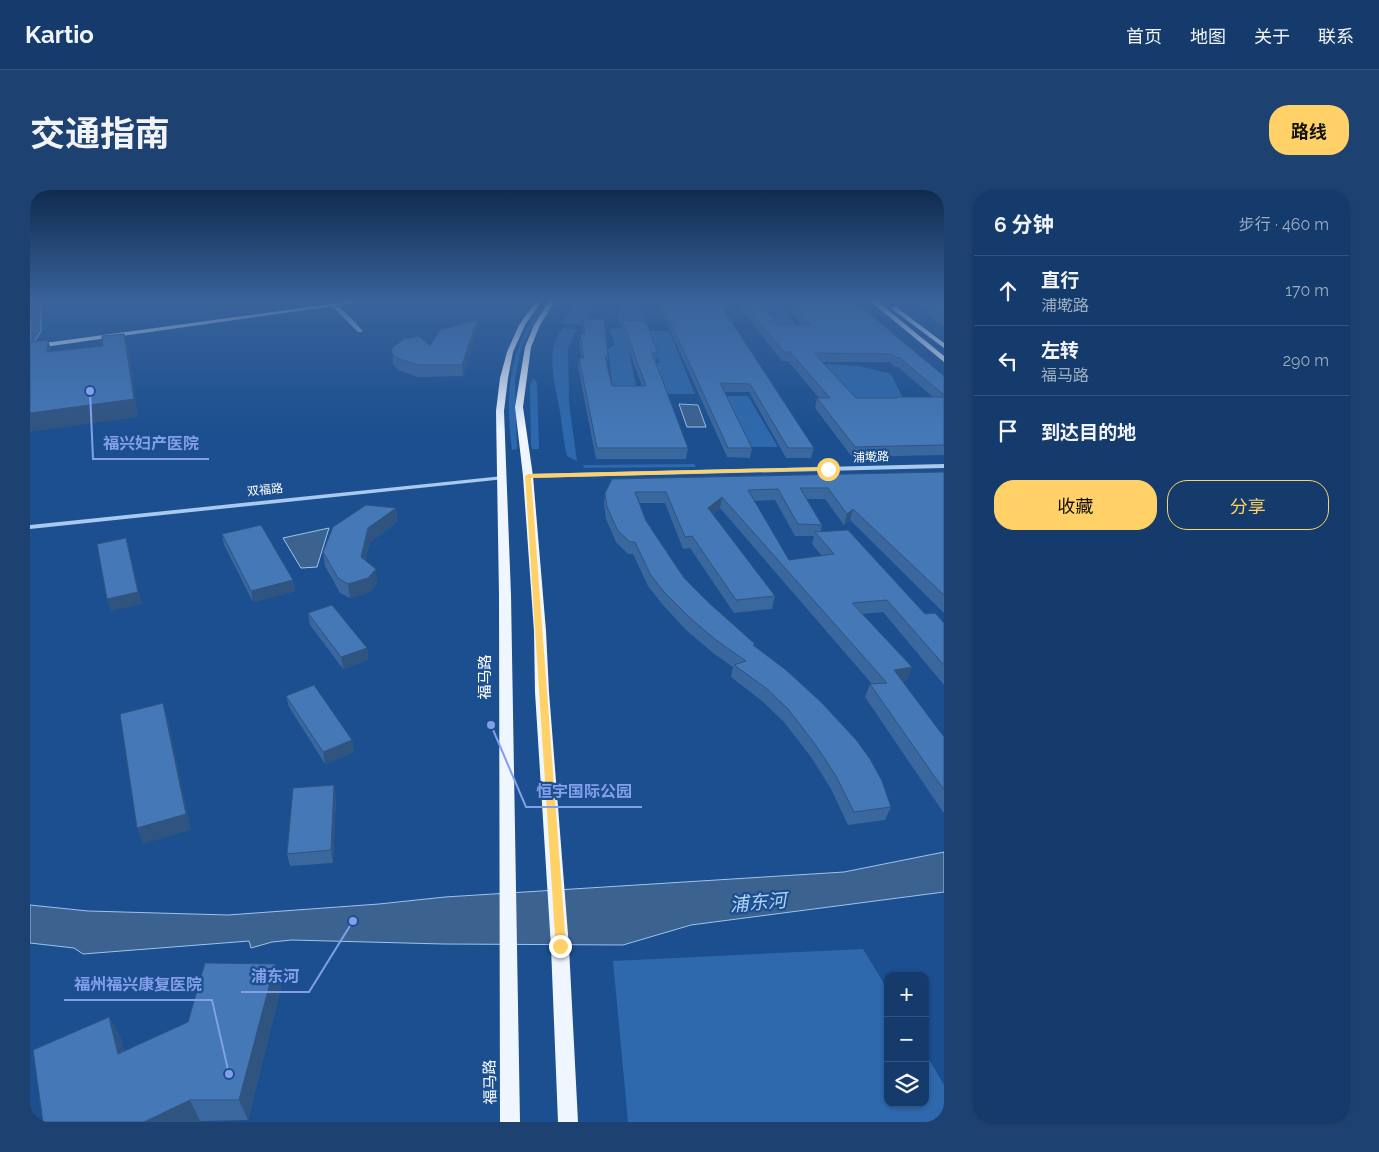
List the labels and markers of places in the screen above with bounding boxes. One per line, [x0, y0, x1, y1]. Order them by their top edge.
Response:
callout: 福兴妇产医院 [93, 428, 209, 459]
callout: 恒宇国际公园 [526, 776, 642, 807]
callout: 浦东河 [241, 961, 309, 992]
callout: 福州福兴康复医院 [64, 969, 212, 1000]

